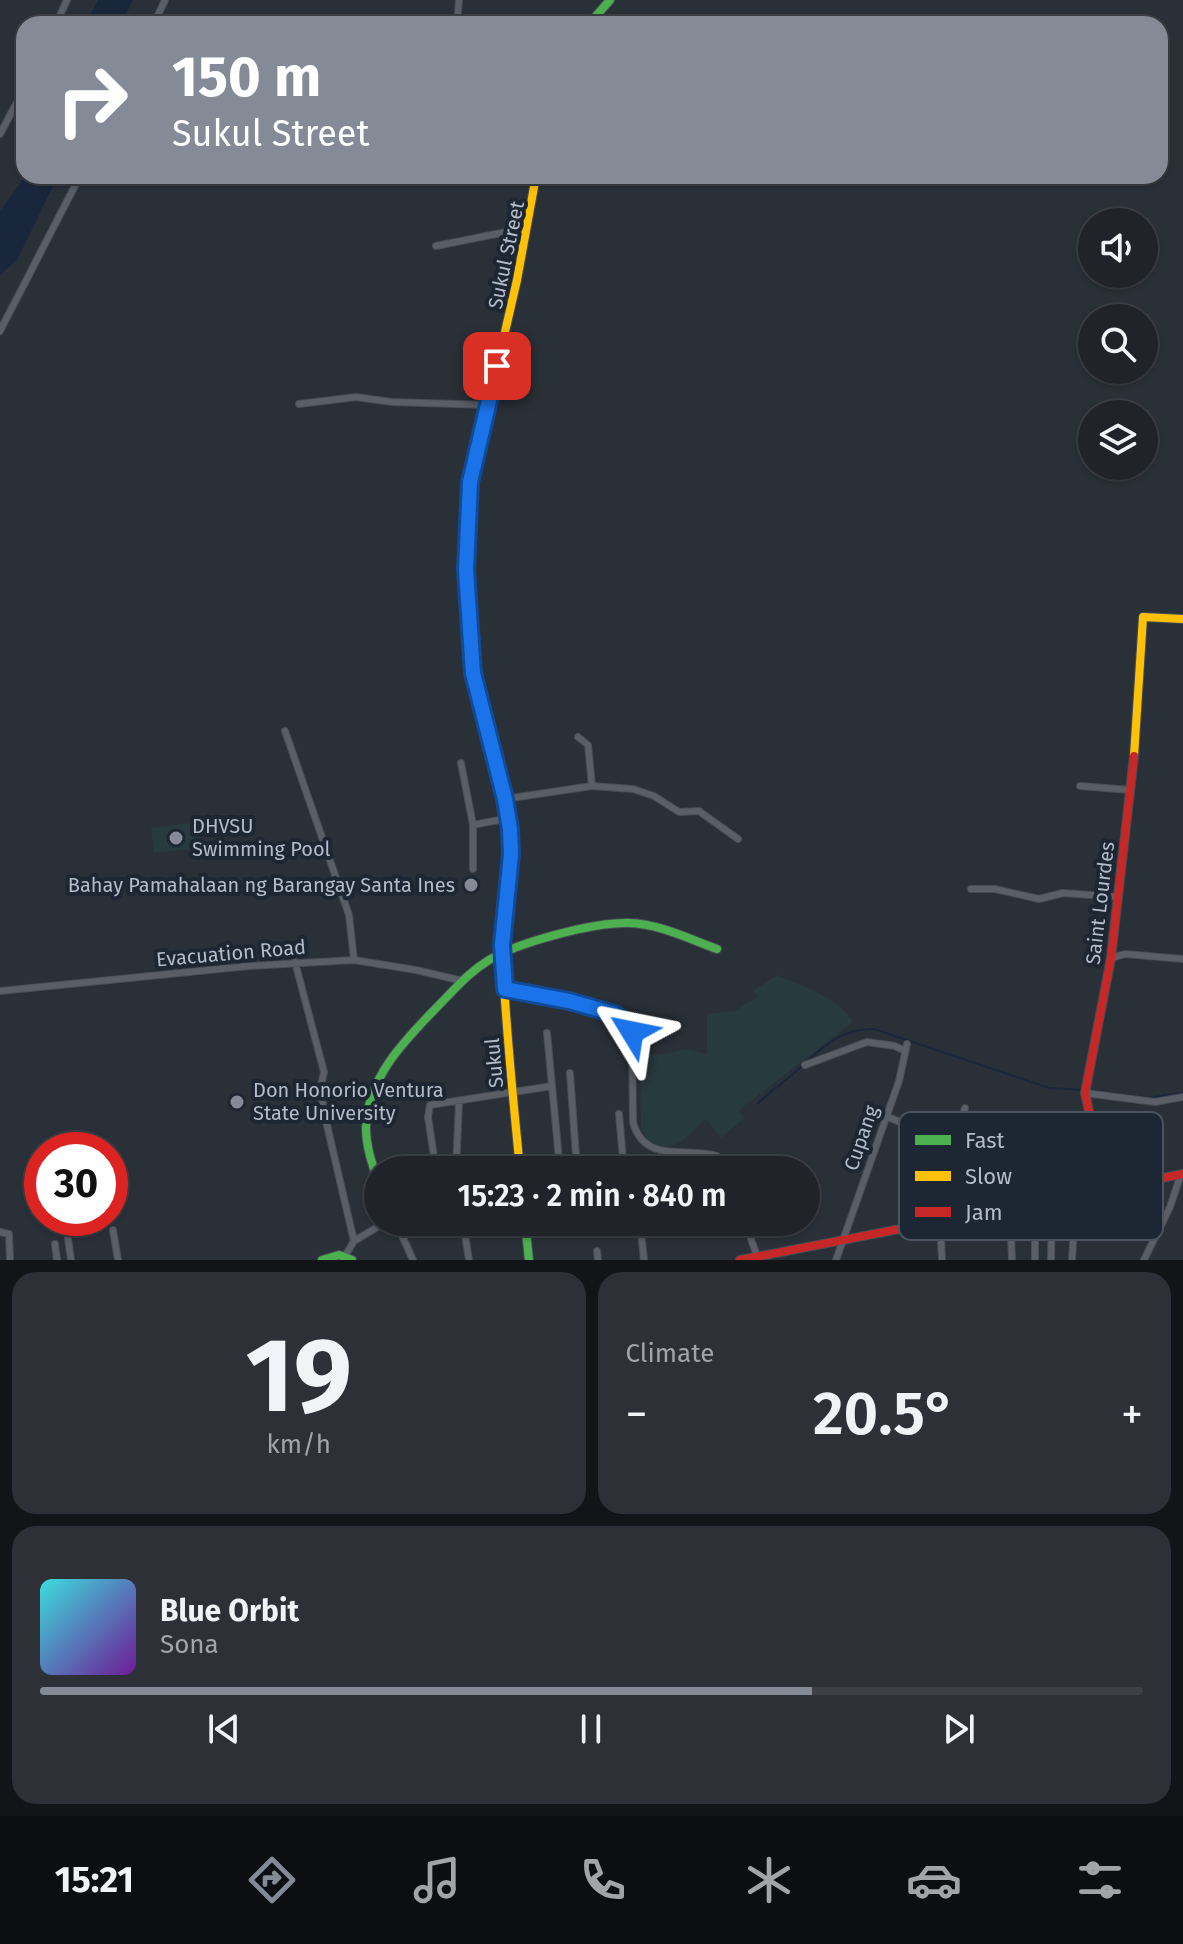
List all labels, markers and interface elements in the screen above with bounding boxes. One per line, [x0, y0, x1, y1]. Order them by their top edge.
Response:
text: 150 m [172, 44, 321, 111]
icon: right [40, 48, 144, 152]
text: Sukul Street [172, 112, 369, 156]
street label: Sukul Street [483, 198, 529, 311]
map controls [1078, 208, 1158, 480]
button: sound [1078, 208, 1158, 288]
button: search [1078, 304, 1158, 384]
pin [463, 332, 531, 400]
icon: arrive [475, 344, 519, 388]
button: layers [1078, 400, 1158, 480]
place label: DHVSU Swimming Pool [192, 814, 331, 861]
marker: DHVSU Swimming Pool [167, 829, 185, 847]
street label: Saint Lourdes [1081, 840, 1119, 966]
place label: Bahay Pamahalaan ng Barangay Santa Ines [68, 873, 455, 897]
marker: Bahay Pamahalaan ng Barangay Santa Ines [462, 876, 480, 894]
street label: Evacuation Road [155, 934, 307, 972]
position arrow [590, 990, 674, 1074]
street label: Sukul [480, 1037, 508, 1089]
place label: Don Honorio Ventura State University [253, 1078, 444, 1125]
marker: Don Honorio Ventura State University [228, 1093, 246, 1111]
street label: Cupang [839, 1102, 883, 1174]
legend [899, 1112, 1163, 1240]
text: Fast [965, 1127, 1005, 1154]
speed limit sign: 30 [24, 1132, 128, 1236]
text: Slow [965, 1163, 1012, 1190]
text: 15:23 · 2 min · 840 m [457, 1178, 727, 1214]
text: Jam [965, 1199, 1003, 1226]
text: 19 [246, 1314, 352, 1439]
text: Climate [626, 1338, 714, 1369]
text: 20.5° [813, 1378, 956, 1450]
text: − [626, 1388, 648, 1441]
text: + [1121, 1388, 1143, 1441]
text: km/h [267, 1429, 331, 1460]
text: Blue Orbit [160, 1593, 299, 1629]
text: Sona [160, 1629, 219, 1660]
icon: previous [202, 1707, 246, 1751]
icon: pause [569, 1707, 613, 1751]
icon: next [937, 1707, 981, 1751]
icon: directions [244, 1852, 300, 1908]
icon: music [409, 1852, 465, 1908]
icon: phone [575, 1852, 631, 1908]
icon: climate [741, 1852, 797, 1908]
icon: car [906, 1852, 962, 1908]
icon: filters [1072, 1852, 1128, 1908]
text: 15:21 [55, 1858, 134, 1902]

